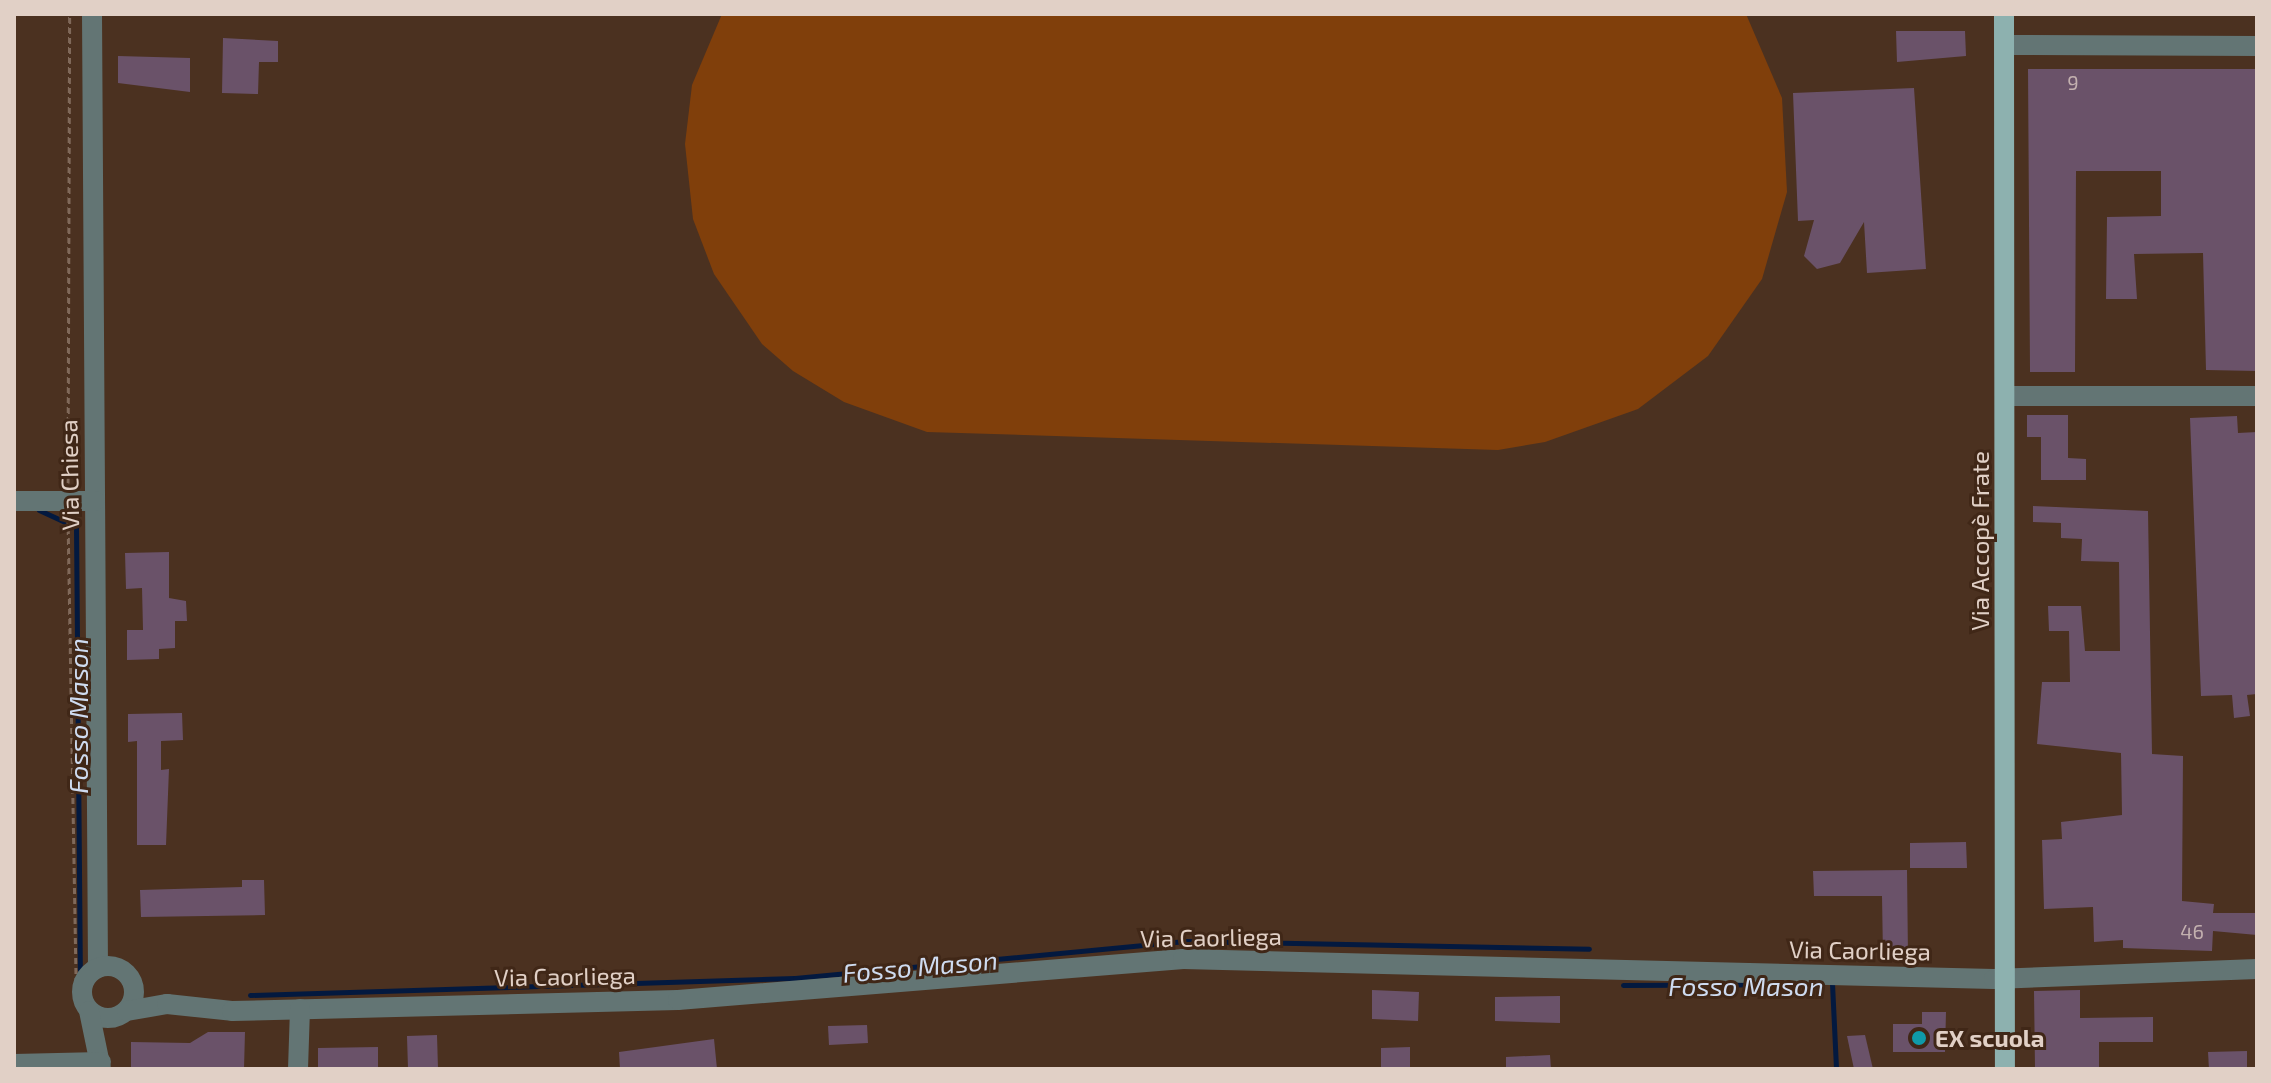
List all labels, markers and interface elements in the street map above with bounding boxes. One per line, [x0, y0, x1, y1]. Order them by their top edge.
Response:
house number: 9 [2067, 70, 2079, 94]
street label: Via Chiesa [54, 419, 84, 531]
street label: Via Accopè Frate [1966, 451, 1994, 631]
water label: Fosso Mason [62, 638, 94, 794]
house number: 46 [2180, 919, 2204, 943]
street label: Via Caorliega [1140, 921, 1282, 953]
street label: Via Caorliega [1789, 934, 1931, 966]
water label: Fosso Mason [841, 944, 999, 988]
street label: Via Caorliega [494, 960, 636, 992]
water label: Fosso Mason [1668, 970, 1824, 1002]
place label: EX scuola [1935, 1024, 2044, 1052]
marker: EX scuola [1910, 1029, 1928, 1047]

